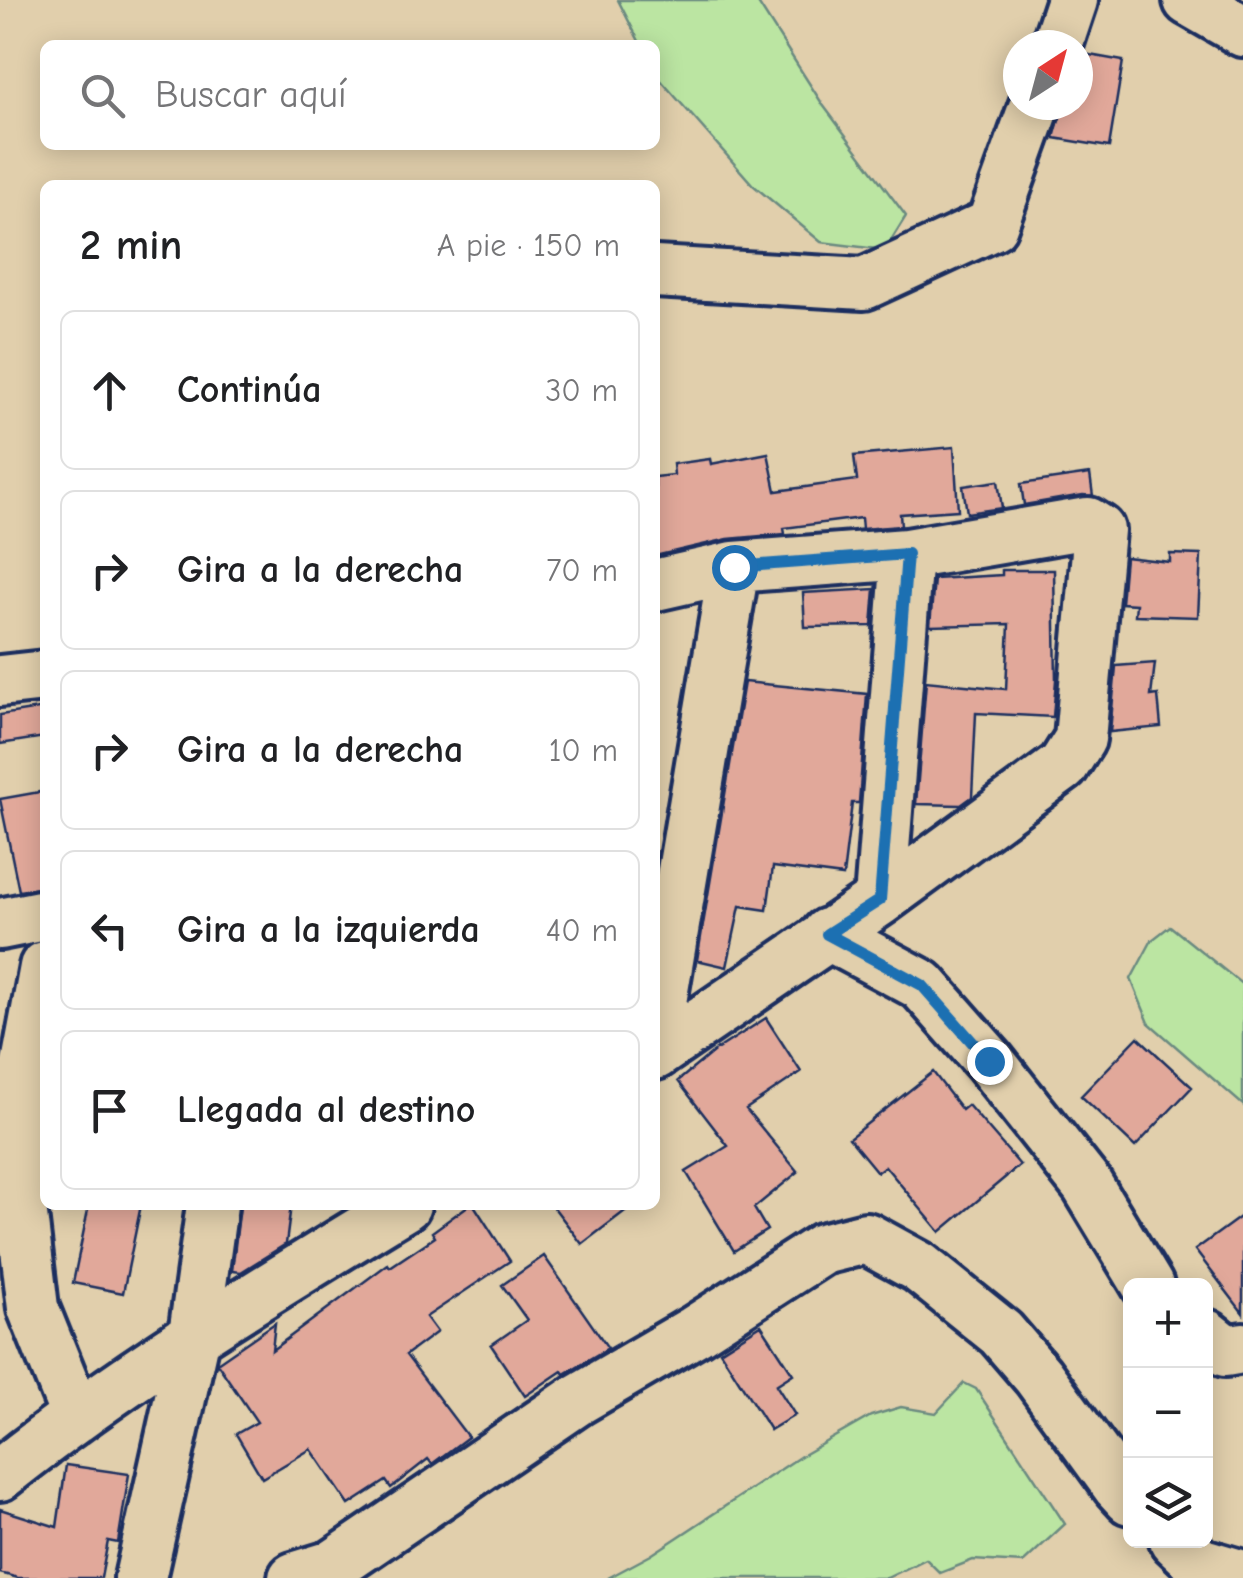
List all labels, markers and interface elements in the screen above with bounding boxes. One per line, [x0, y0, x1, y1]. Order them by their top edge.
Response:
north arrow [1003, 30, 1093, 120]
search box [40, 40, 660, 150]
icon: search [75, 68, 130, 123]
text: Buscar aquí [155, 73, 347, 117]
text: 2 min [80, 221, 182, 270]
text: A pie · 150 m [437, 227, 620, 264]
icon: ahead [82, 363, 137, 418]
text: Continúa [177, 368, 321, 412]
text: 30 m [545, 372, 618, 409]
icon: right [82, 543, 137, 598]
route start [712, 545, 758, 591]
text: Gira a la derecha [177, 548, 463, 592]
text: 70 m [546, 552, 618, 589]
icon: right [82, 723, 137, 778]
text: Gira a la derecha [177, 728, 463, 772]
text: 10 m [549, 732, 618, 769]
icon: left [82, 903, 137, 958]
text: Gira a la izquierda [177, 908, 480, 952]
text: 40 m [546, 912, 618, 949]
route end [967, 1039, 1013, 1085]
icon: arrive [82, 1083, 137, 1138]
text: Llegada al destino [177, 1088, 475, 1132]
map controls [1123, 1278, 1213, 1548]
button: + [1123, 1278, 1213, 1368]
button: − [1123, 1368, 1213, 1458]
button: layers [1123, 1458, 1213, 1548]

